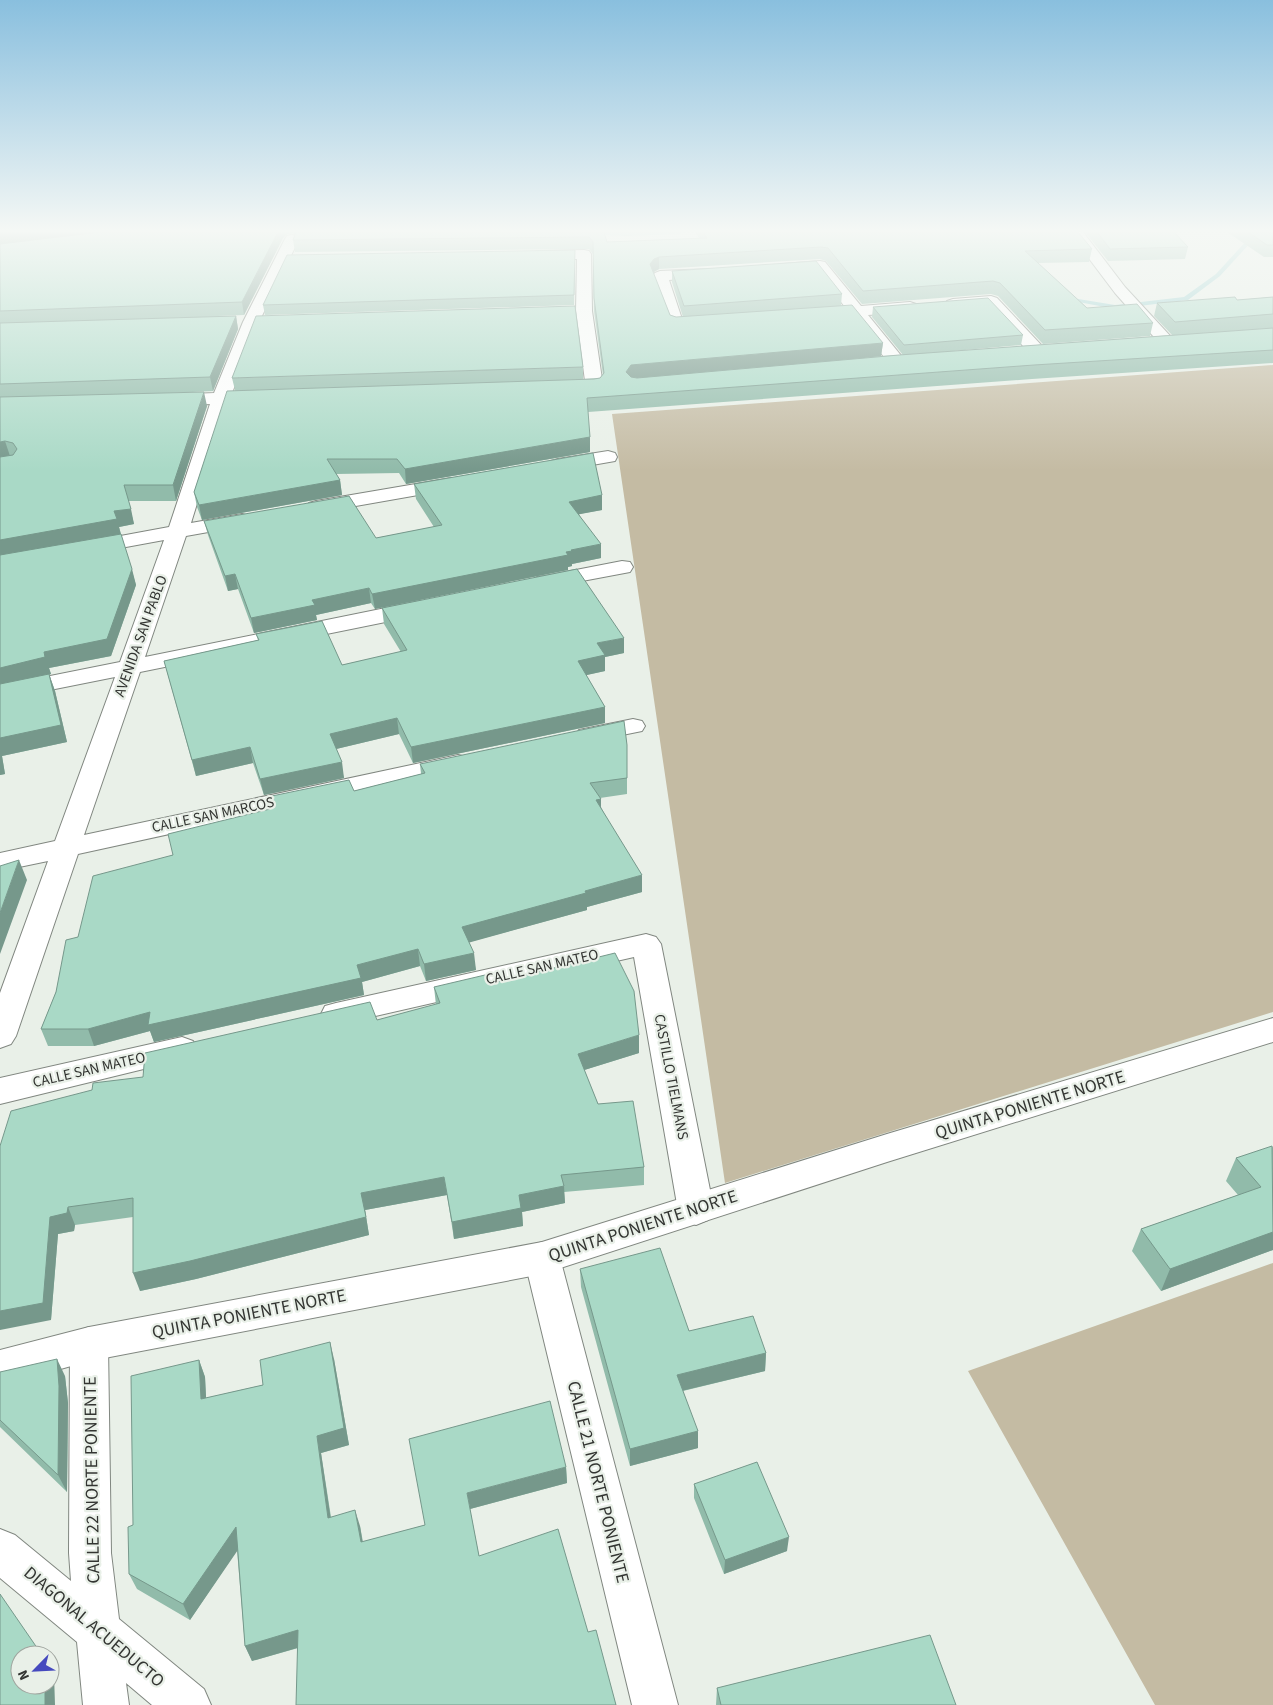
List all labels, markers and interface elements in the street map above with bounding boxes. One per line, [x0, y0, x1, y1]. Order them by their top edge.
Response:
street label: AVENIDA SAN PABLO [109, 572, 173, 700]
street label: CALLE SAN MARCOS [150, 792, 276, 838]
street label: CALLE SAN MATEO [484, 944, 601, 990]
street label: CASTILLO TIELMANS [649, 1012, 693, 1142]
street label: CALLE SAN MATEO [31, 1047, 148, 1093]
street label: QUINTA PONIENTE NORTE [932, 1064, 1128, 1146]
street label: QUINTA PONIENTE NORTE [545, 1184, 741, 1268]
street label: QUINTA PONIENTE NORTE [150, 1283, 348, 1345]
street label: CALLE 22 NORTE PONIENTE [78, 1376, 106, 1584]
street label: CALLE 21 NORTE PONIENTE [561, 1378, 635, 1586]
street label: DIAGONAL ACUEDUCTO [19, 1562, 169, 1692]
north arrow [10, 1645, 60, 1695]

